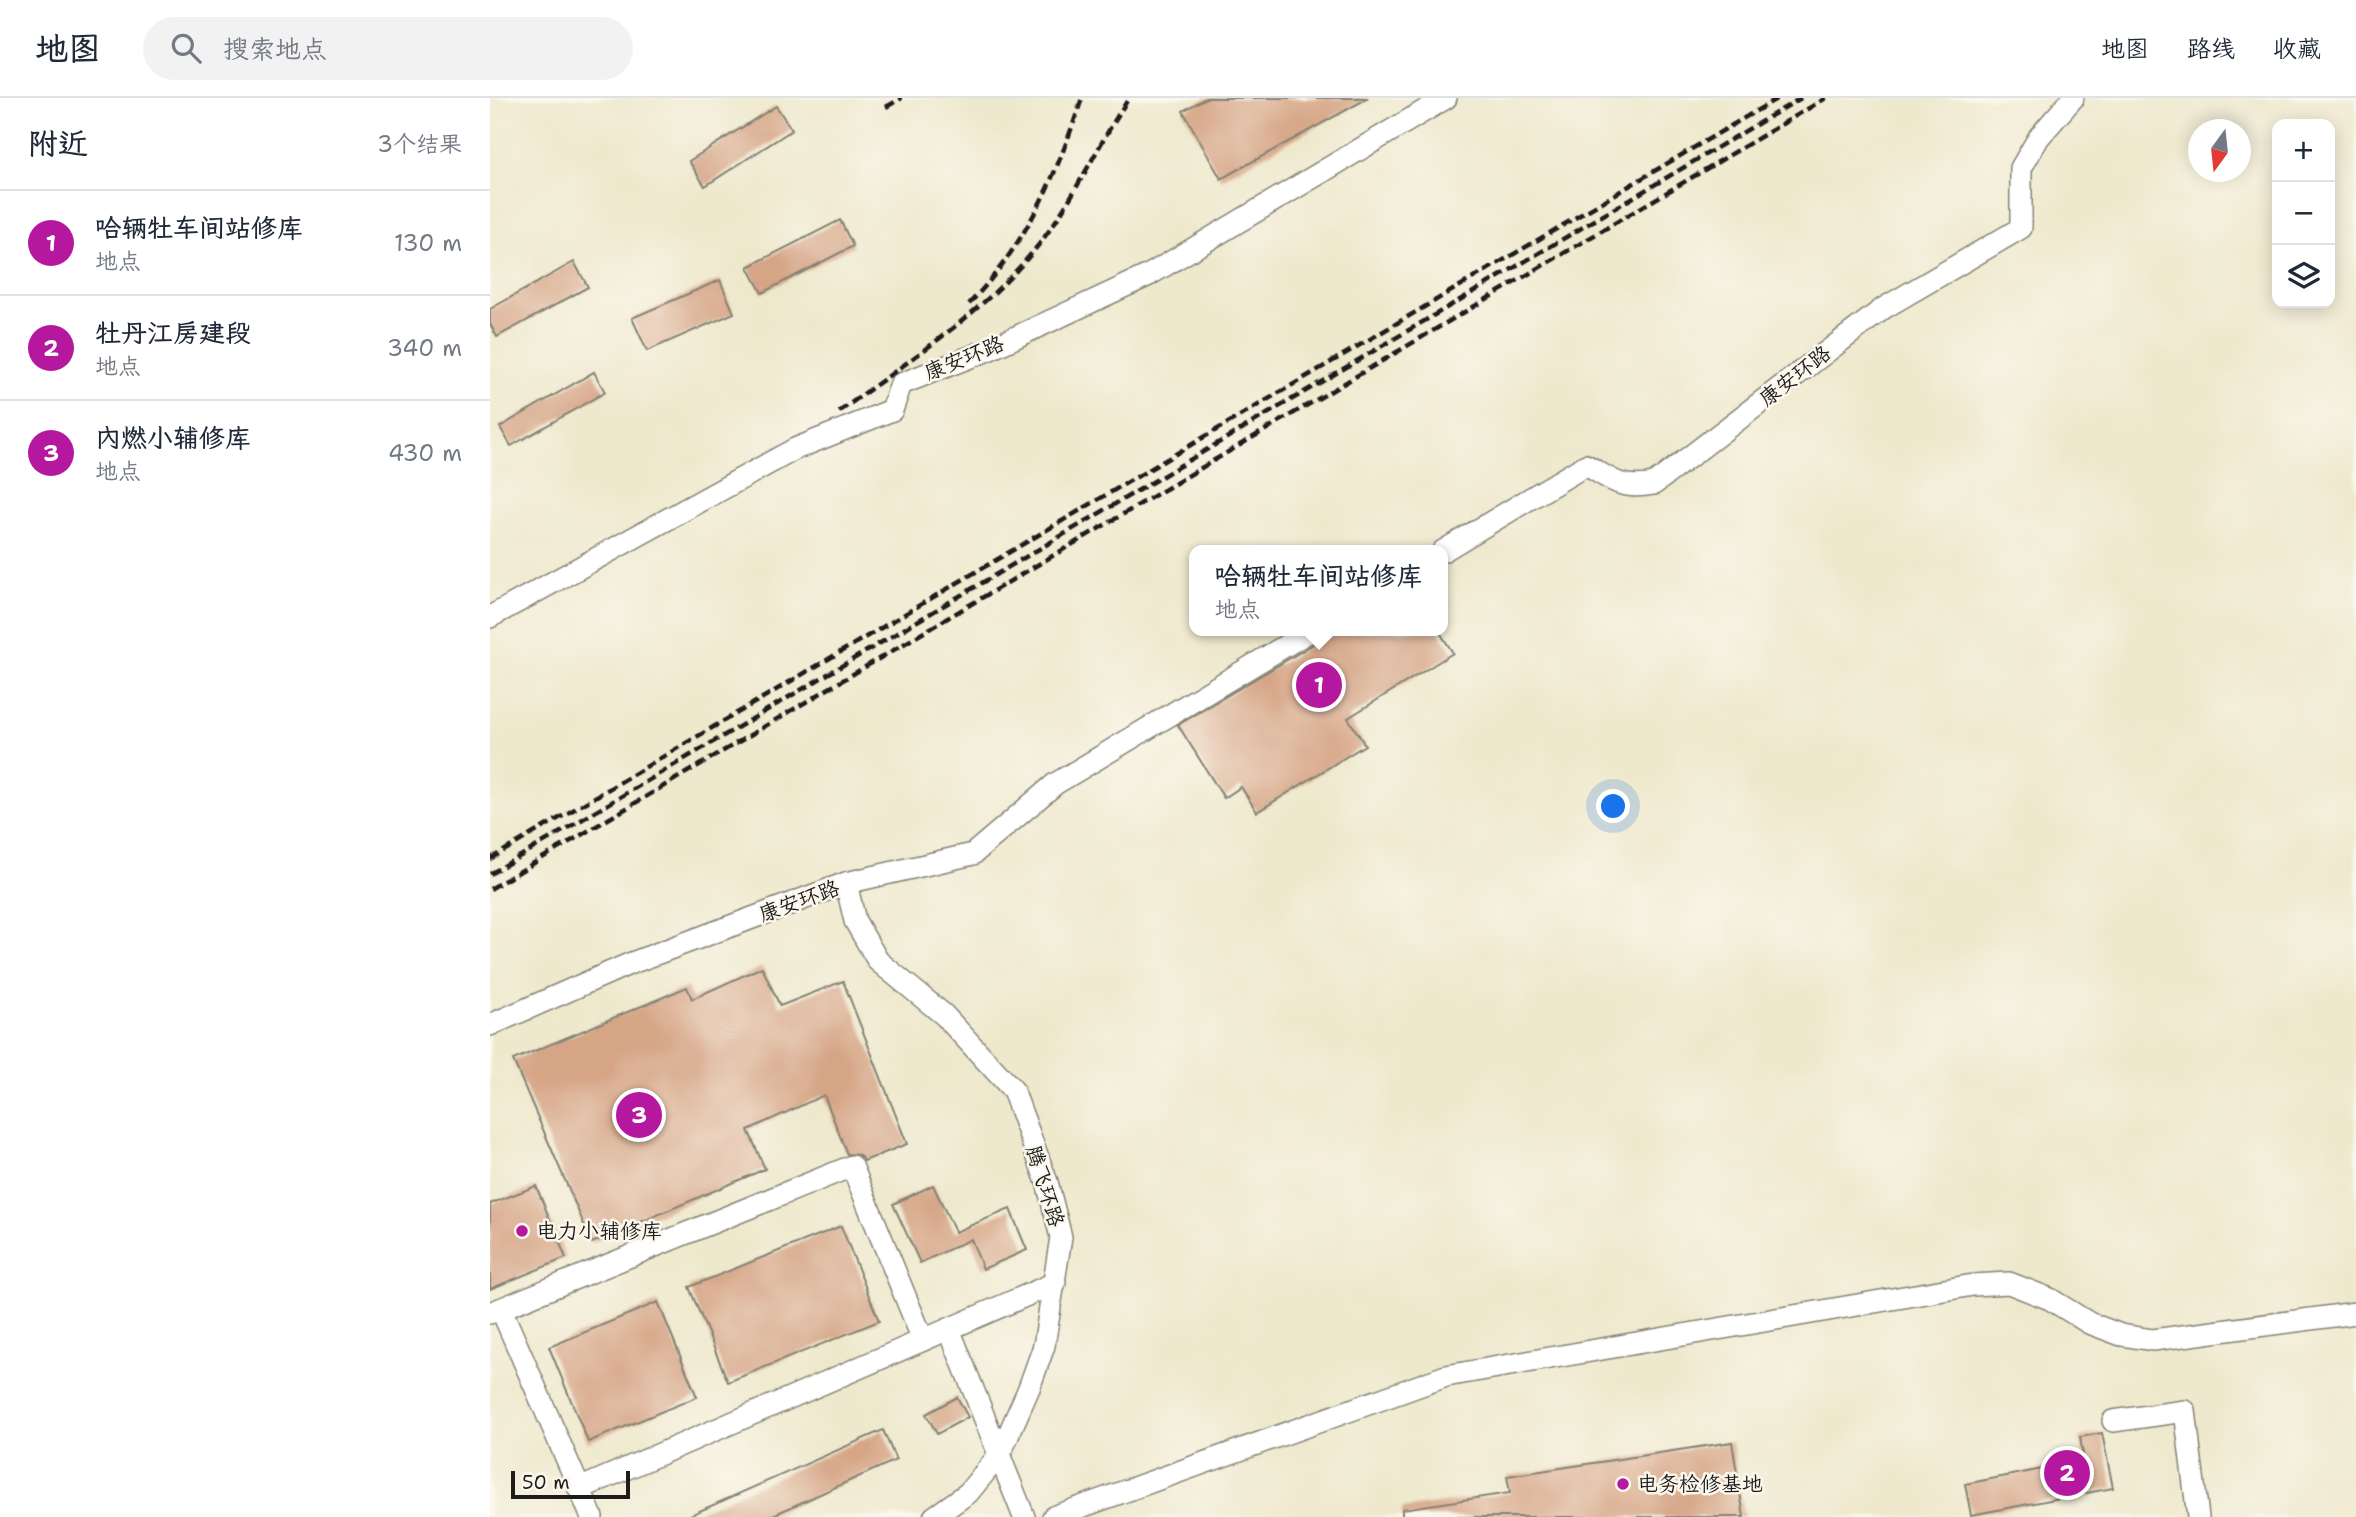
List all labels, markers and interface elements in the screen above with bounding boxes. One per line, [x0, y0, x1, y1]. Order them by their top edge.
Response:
search box [143, 17, 633, 80]
text: 地图 [35, 26, 101, 71]
icon: search [167, 29, 205, 67]
text: 搜索地点 [223, 31, 327, 66]
text: 地图 [2101, 33, 2149, 65]
text: 路线 [2187, 33, 2235, 65]
text: 收藏 [2273, 33, 2321, 65]
north arrow [2188, 119, 2251, 182]
map controls [2272, 119, 2335, 308]
button: + [2272, 119, 2335, 182]
text: 附近 [28, 123, 88, 164]
text: 3个结果 [377, 129, 462, 159]
button: − [2272, 182, 2335, 245]
text: 哈辆牡车间站修库 [95, 210, 303, 245]
text: 1 [46, 228, 56, 258]
text: 130 m [394, 228, 462, 258]
button: layers [2272, 245, 2335, 308]
text: 地点 [95, 246, 141, 276]
text: 牡丹江房建段 [95, 315, 251, 350]
street label: 康安环路 [920, 329, 1008, 387]
text: 2 [43, 333, 59, 363]
text: 340 m [387, 333, 462, 363]
street label: 康安环路 [1753, 339, 1837, 413]
text: 地点 [95, 351, 141, 381]
text: 内燃小辅修库 [95, 420, 251, 455]
text: 3 [43, 438, 59, 468]
text: 430 m [388, 438, 462, 468]
text: 地点 [95, 456, 141, 486]
popup [1189, 545, 1448, 636]
text: 哈辆牡车间站修库 [1214, 558, 1423, 593]
text: 地点 [1214, 594, 1260, 624]
pin: 1 [1296, 659, 1342, 711]
your location [1596, 789, 1630, 823]
street label: 康安环路 [755, 873, 843, 929]
pin: 3 [616, 1089, 662, 1141]
street label: 腾飞环路 [1019, 1142, 1071, 1230]
place label: 电力小辅修库 [536, 1217, 662, 1245]
marker: 电力小辅修库 [514, 1223, 530, 1239]
pin: 2 [2044, 1447, 2090, 1499]
scale bar [511, 1468, 630, 1500]
text: 50 m [522, 1470, 570, 1495]
place label: 电务检修基地 [1637, 1470, 1763, 1498]
marker: 电务检修基地 [1615, 1476, 1631, 1492]

